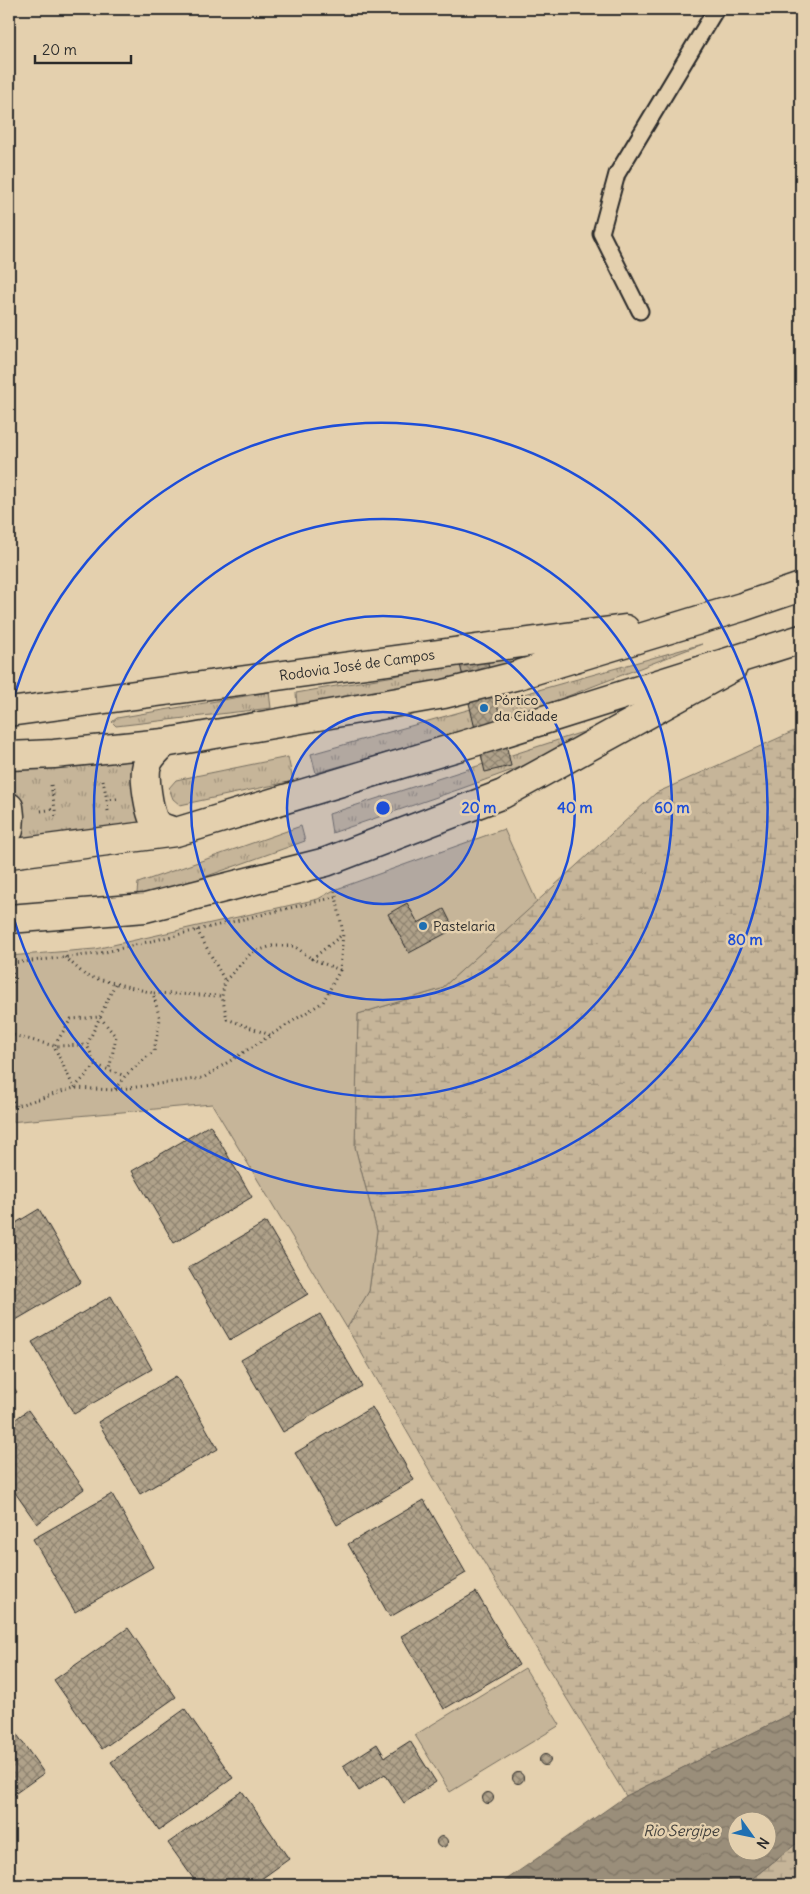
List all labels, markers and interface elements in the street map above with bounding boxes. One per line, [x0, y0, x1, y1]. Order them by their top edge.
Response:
scale bar [35, 32, 131, 64]
text: 20 m [42, 40, 77, 59]
street label: Rodovia José de Campos [278, 645, 436, 685]
place label: Pórtico da Cidade [494, 691, 558, 725]
marker: Pórtico da Cidade [478, 702, 490, 714]
text: 20 m [462, 798, 496, 817]
text: 40 m [557, 798, 593, 817]
text: 60 m [654, 798, 690, 817]
centre of rings [374, 799, 392, 817]
place label: Pastelaria [433, 917, 496, 935]
marker: Pastelaria [417, 920, 429, 932]
text: 80 m [727, 930, 763, 949]
north arrow [728, 1812, 778, 1862]
water label: Rio Sergipe [643, 1821, 720, 1840]
text: N [753, 1834, 773, 1852]

